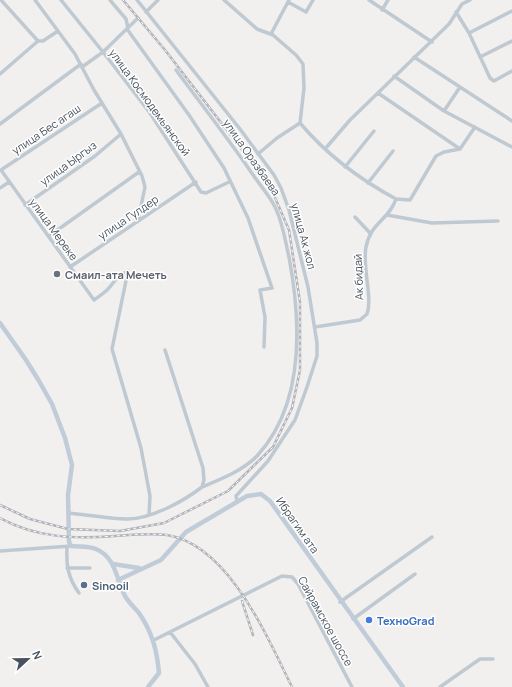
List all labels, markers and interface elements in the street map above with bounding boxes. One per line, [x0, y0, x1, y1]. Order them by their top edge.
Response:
street label: улица Космодемьянской [106, 45, 194, 159]
street label: улица Бес агаш [9, 100, 83, 158]
street label: улица Оразбаева [220, 116, 284, 198]
street label: улица Ыргыз [37, 137, 100, 189]
street label: улица Гулдер [95, 191, 162, 243]
street label: улица Мереке [26, 195, 82, 264]
street label: улица Ак жол [288, 201, 320, 271]
street label: Ак бидай [350, 254, 366, 300]
place label: Смаил-ата Мечеть [65, 267, 167, 282]
marker: Смаил-ата Мечеть [52, 269, 62, 279]
street label: Ибрагим ата [273, 494, 323, 556]
street label: Сайрамское шоссе [295, 573, 357, 669]
place label: Sinooil [92, 578, 129, 593]
marker: Sinooil [79, 580, 89, 590]
place label: ТехноGrad [377, 613, 435, 628]
marker: ТехноGrad [364, 615, 374, 625]
north arrow [8, 639, 48, 679]
text: N [29, 649, 46, 662]

